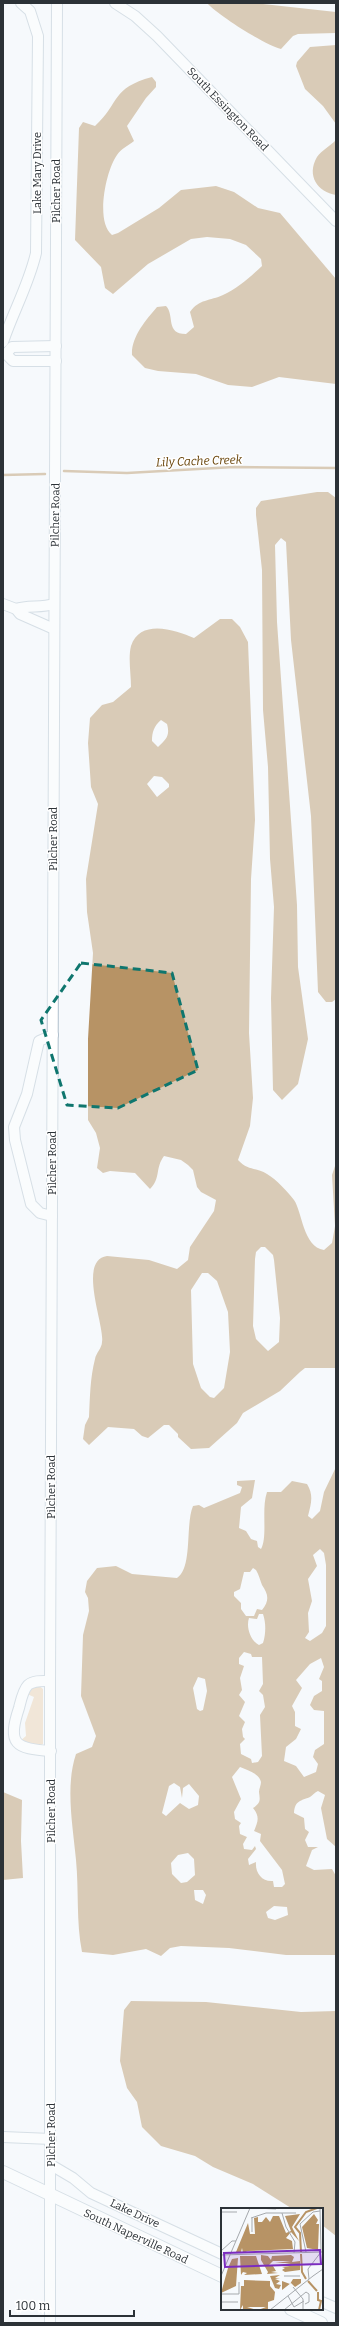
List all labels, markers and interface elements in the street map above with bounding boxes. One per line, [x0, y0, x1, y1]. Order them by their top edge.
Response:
street label: South Essington Road [184, 65, 271, 154]
street label: Lake Mary Drive [31, 132, 44, 214]
street label: Pilcher Road [50, 158, 63, 223]
water label: Lily Cache Creek [156, 452, 243, 470]
street label: Pilcher Road [48, 482, 63, 547]
street label: Pilcher Road [47, 806, 60, 871]
street label: Pilcher Road [46, 1130, 59, 1195]
street label: Pilcher Road [45, 1454, 58, 1519]
street label: Pilcher Road [45, 1778, 58, 1843]
street label: Pilcher Road [45, 2102, 58, 2167]
street label: Lake Drive [108, 2196, 162, 2231]
street label: South Naperville Road [81, 2206, 191, 2267]
inset map [221, 2208, 323, 2310]
scale bar [10, 2292, 134, 2318]
text: 100 m [16, 2299, 51, 2313]

